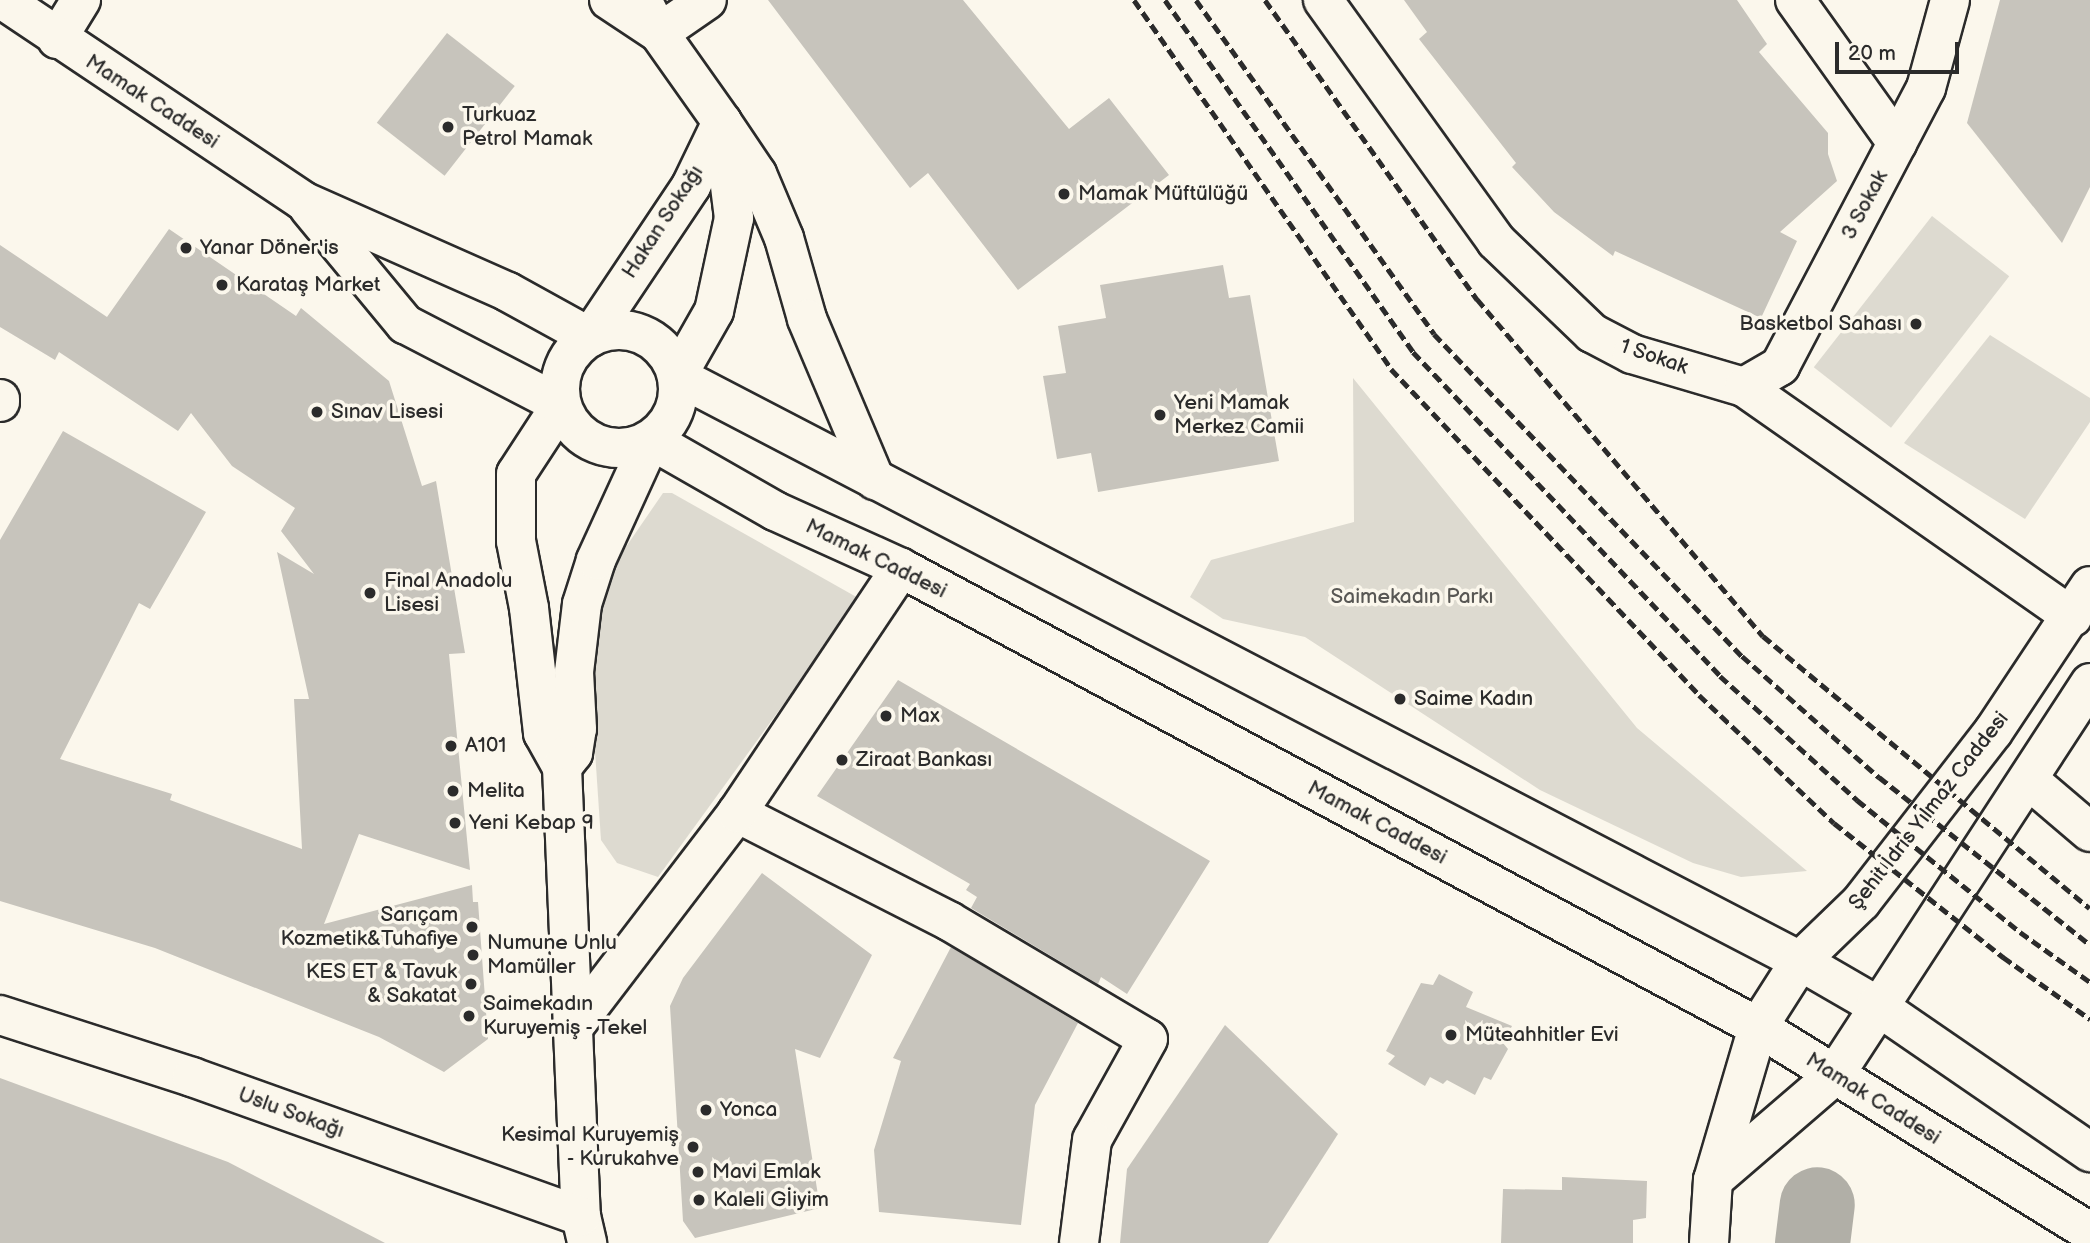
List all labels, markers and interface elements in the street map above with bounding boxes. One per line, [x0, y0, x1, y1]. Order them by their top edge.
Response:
scale bar [1838, 28, 1962, 72]
text: 20 m [1848, 41, 1896, 66]
street label: Mamak Caddesi [81, 50, 223, 154]
place label: Turkuaz Petrol Mamak [462, 102, 592, 152]
marker: Turkuaz Petrol Mamak [440, 119, 456, 135]
street label: Hakan Sokağı [617, 161, 709, 283]
street label: 3 Sokak [1836, 166, 1894, 244]
place label: Mamak Müftülüğü [1078, 181, 1248, 207]
marker: Mamak Müftülüğü [1056, 186, 1072, 202]
place label: Yanar Döner'is [200, 235, 339, 261]
marker: Yanar Döner'is [178, 240, 194, 256]
place label: Karataş Market [236, 272, 380, 298]
marker: Karataş Market [214, 277, 230, 293]
place label: Basketbol Sahası [1739, 311, 1902, 337]
marker: Basketbol Sahası [1908, 316, 1924, 332]
street label: 1 Sokak [1617, 334, 1691, 380]
place label: Yeni Mamak Merkez Camii [1174, 390, 1304, 440]
place label: Sınav Lisesi [331, 399, 443, 425]
marker: Sınav Lisesi [309, 404, 325, 420]
marker: Yeni Mamak Merkez Camii [1152, 407, 1168, 423]
street label: Mamak Caddesi [801, 514, 951, 604]
place label: Final Anadolu Lisesi [384, 568, 512, 618]
park label: Saimekadın Parkı [1331, 584, 1493, 610]
marker: Final Anadolu Lisesi [362, 585, 378, 601]
place label: Saime Kadın [1414, 686, 1533, 712]
marker: Saime Kadın [1392, 691, 1408, 707]
place label: Max [900, 703, 940, 729]
street label: Şehit İdris Yılmaz Caddesi [1843, 706, 2015, 916]
marker: Max [878, 708, 894, 724]
place label: A101 [465, 733, 506, 759]
marker: A101 [443, 738, 459, 754]
place label: Ziraat Bankası [856, 747, 992, 773]
marker: Ziraat Bankası [834, 752, 850, 768]
street label: Mamak Caddesi [1303, 776, 1451, 870]
place label: Melita [467, 778, 525, 804]
marker: Melita [445, 783, 461, 799]
place label: Yeni Kebap 9 [469, 810, 594, 836]
marker: Yeni Kebap 9 [447, 815, 463, 831]
place label: Sarıçam Kozmetik&Tuhafiye [280, 902, 458, 952]
marker: Sarıçam Kozmetik&Tuhafiye [464, 919, 480, 935]
place label: Numune Unlu Mamüller [487, 930, 617, 980]
marker: Numune Unlu Mamüller [465, 947, 481, 963]
place label: KES ET & Tavuk & Sakatat [305, 959, 457, 1009]
marker: KES ET & Tavuk & Sakatat [463, 976, 479, 992]
place label: Saimekadın Kuruyemiş - Tekel [483, 991, 649, 1041]
marker: Saimekadın Kuruyemiş - Tekel [461, 1008, 477, 1024]
place label: Müteahhitler Evi [1465, 1022, 1619, 1048]
marker: Müteahhitler Evi [1443, 1027, 1459, 1043]
street label: Mamak Caddesi [1801, 1048, 1945, 1150]
street label: Uslu Sokağı [234, 1082, 348, 1144]
place label: Yonca [720, 1097, 777, 1123]
marker: Yonca [698, 1102, 714, 1118]
place label: Kesimal Kuruyemiş - Kurukahve [501, 1122, 679, 1172]
marker: Kesimal Kuruyemiş - Kurukahve [685, 1139, 701, 1155]
place label: Mavi Emlak [712, 1159, 821, 1185]
marker: Mavi Emlak [690, 1164, 706, 1180]
place label: Kaleli Gİiyim [713, 1187, 829, 1213]
marker: Kaleli Gİiyim [691, 1192, 707, 1208]

